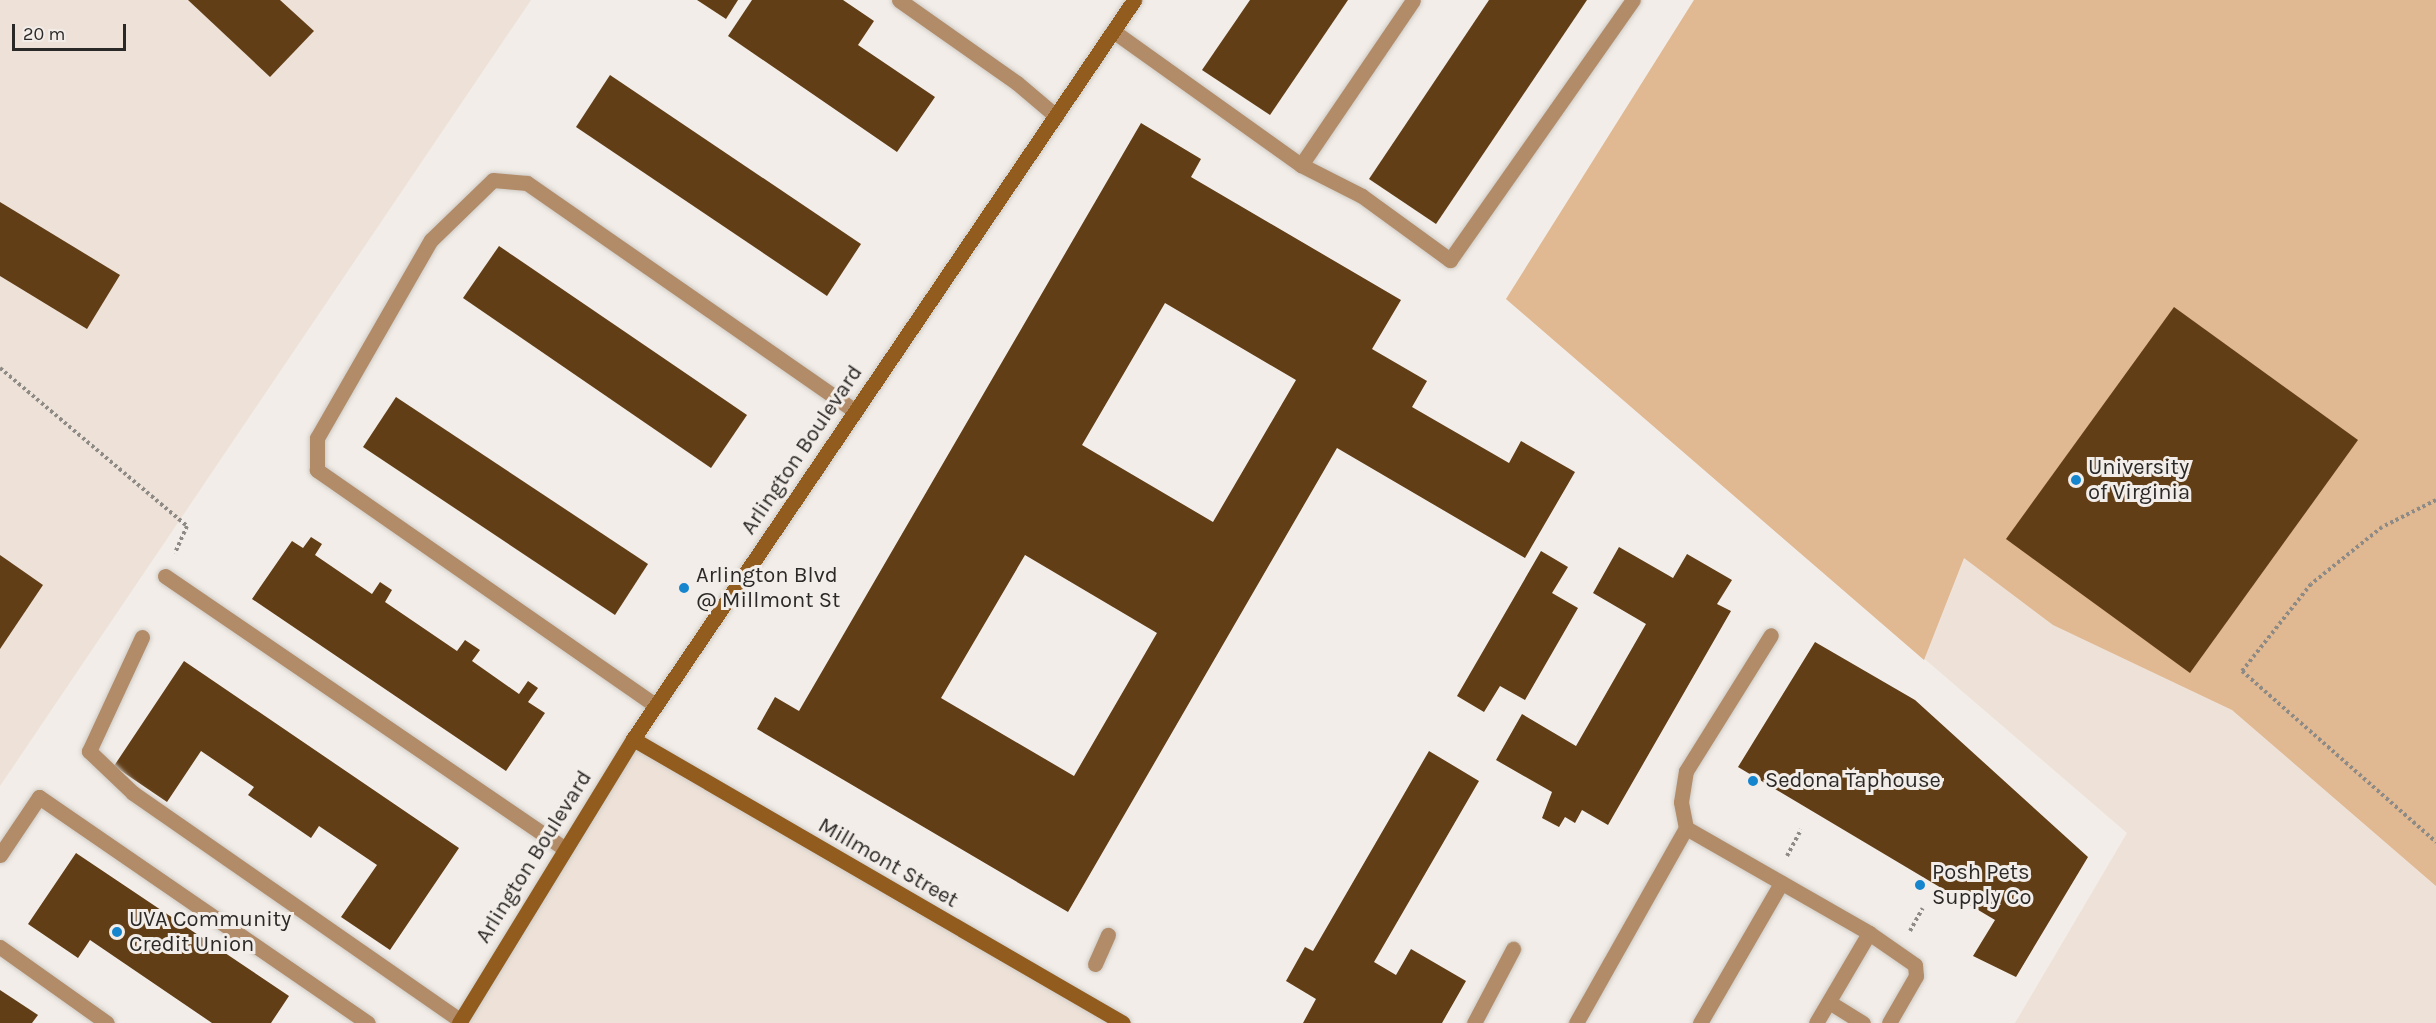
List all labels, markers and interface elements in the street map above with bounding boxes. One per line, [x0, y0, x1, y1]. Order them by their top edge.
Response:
scale bar [15, 12, 129, 50]
text: 20 m [23, 23, 65, 45]
street label: Arlington Boulevard [736, 360, 868, 540]
place label: University of Virginia [2088, 454, 2190, 506]
marker: University of Virginia [2069, 473, 2083, 487]
place label: Arlington Blvd @ Millmont St [696, 562, 840, 614]
marker: Arlington Blvd @ Millmont St [677, 581, 691, 595]
street label: Arlington Boulevard [470, 766, 598, 948]
place label: Sedona Taphouse [1765, 768, 1941, 794]
marker: Sedona Taphouse [1746, 774, 1760, 788]
street label: Millmont Street [813, 812, 963, 914]
place label: Posh Pets Supply Co [1932, 859, 2031, 910]
marker: Posh Pets Supply Co [1913, 878, 1927, 892]
place label: UVA Community Credit Union [129, 906, 291, 957]
marker: UVA Community Credit Union [110, 925, 124, 939]

